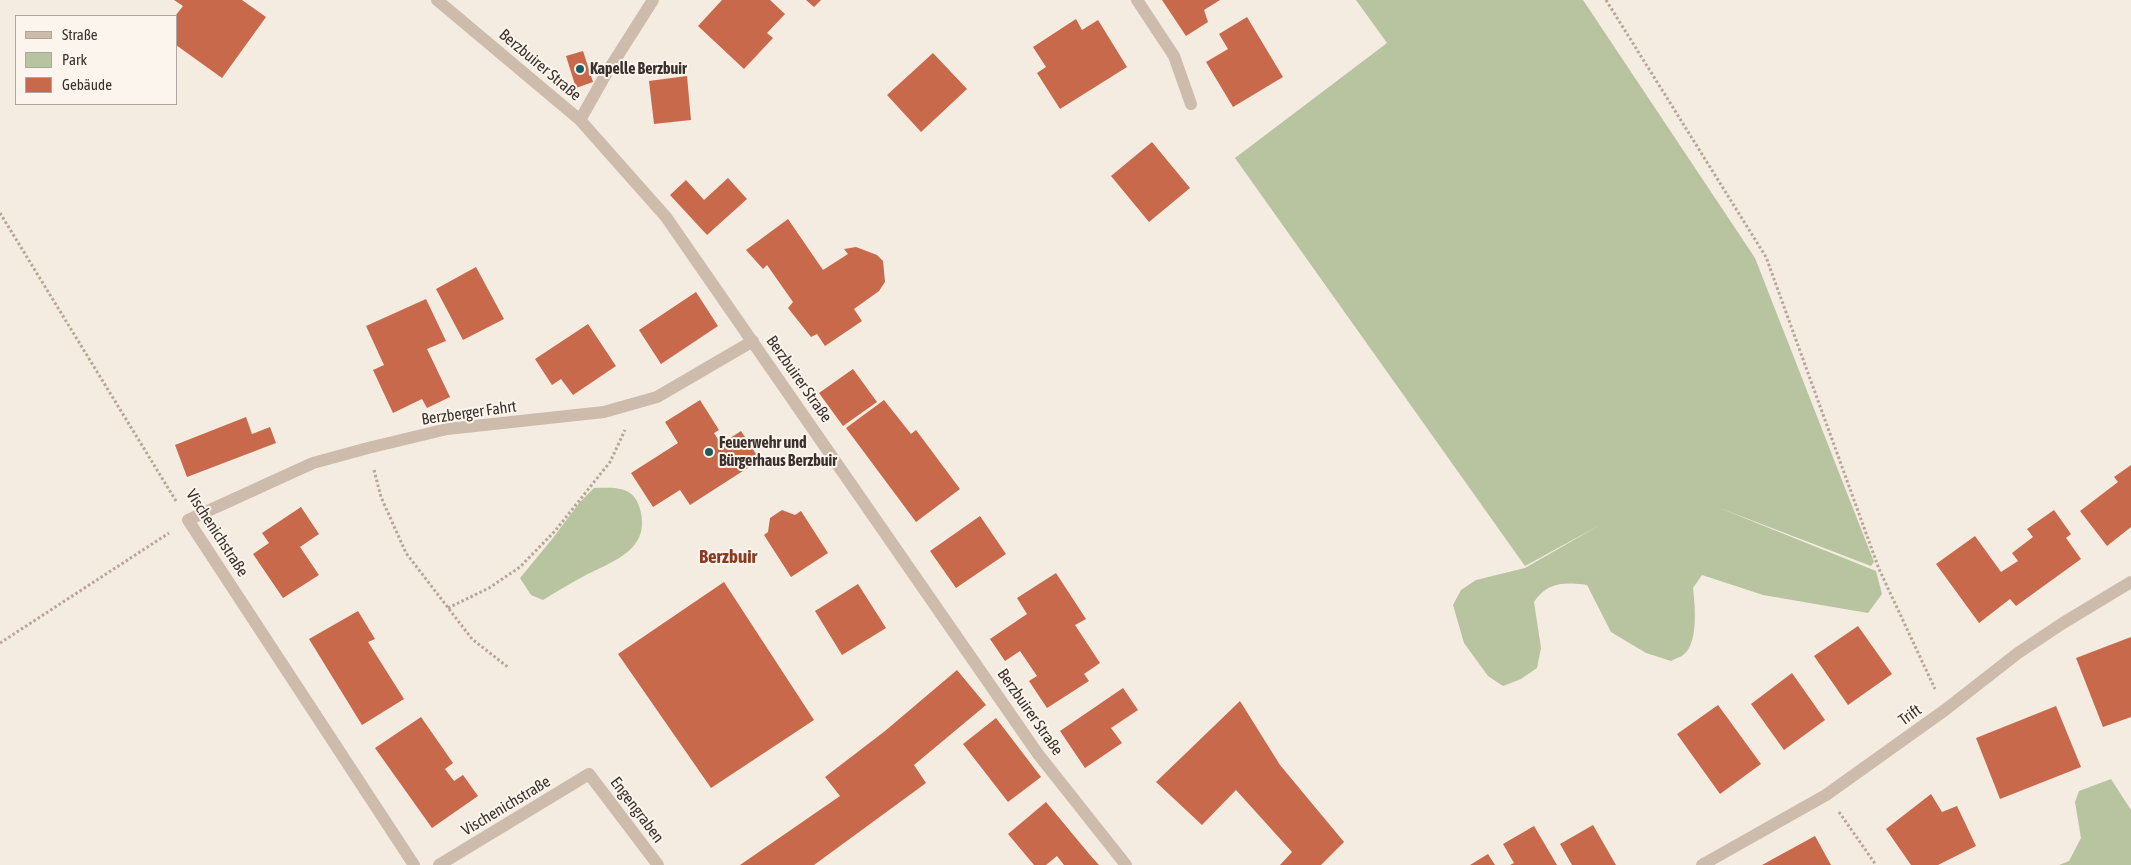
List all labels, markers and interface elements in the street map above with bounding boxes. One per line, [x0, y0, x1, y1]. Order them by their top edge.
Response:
legend [15, 15, 178, 105]
street label: Berzbuirer Straße [495, 25, 585, 105]
text: Straße [62, 26, 98, 43]
text: Park [62, 51, 87, 68]
place label: Kapelle Berzbuir [590, 59, 687, 79]
marker: Kapelle Berzbuir [574, 63, 586, 75]
text: Gebäude [62, 76, 112, 93]
street label: Berzbuirer Straße [762, 332, 836, 426]
street label: Berzberger Fahrt [420, 397, 518, 429]
place label: Feuerwehr und Bürgerhaus Berzbuir [719, 433, 837, 471]
marker: Feuerwehr und Bürgerhaus Berzbuir [703, 446, 715, 458]
street label: Vischenichstraße [182, 486, 252, 580]
district label: Berzbuir [699, 546, 757, 568]
street label: Berzbuirer Straße [993, 665, 1067, 759]
street label: Trift [1895, 700, 1925, 730]
street label: Vischenichstraße [458, 772, 554, 840]
street label: Engengraben [606, 773, 668, 847]

